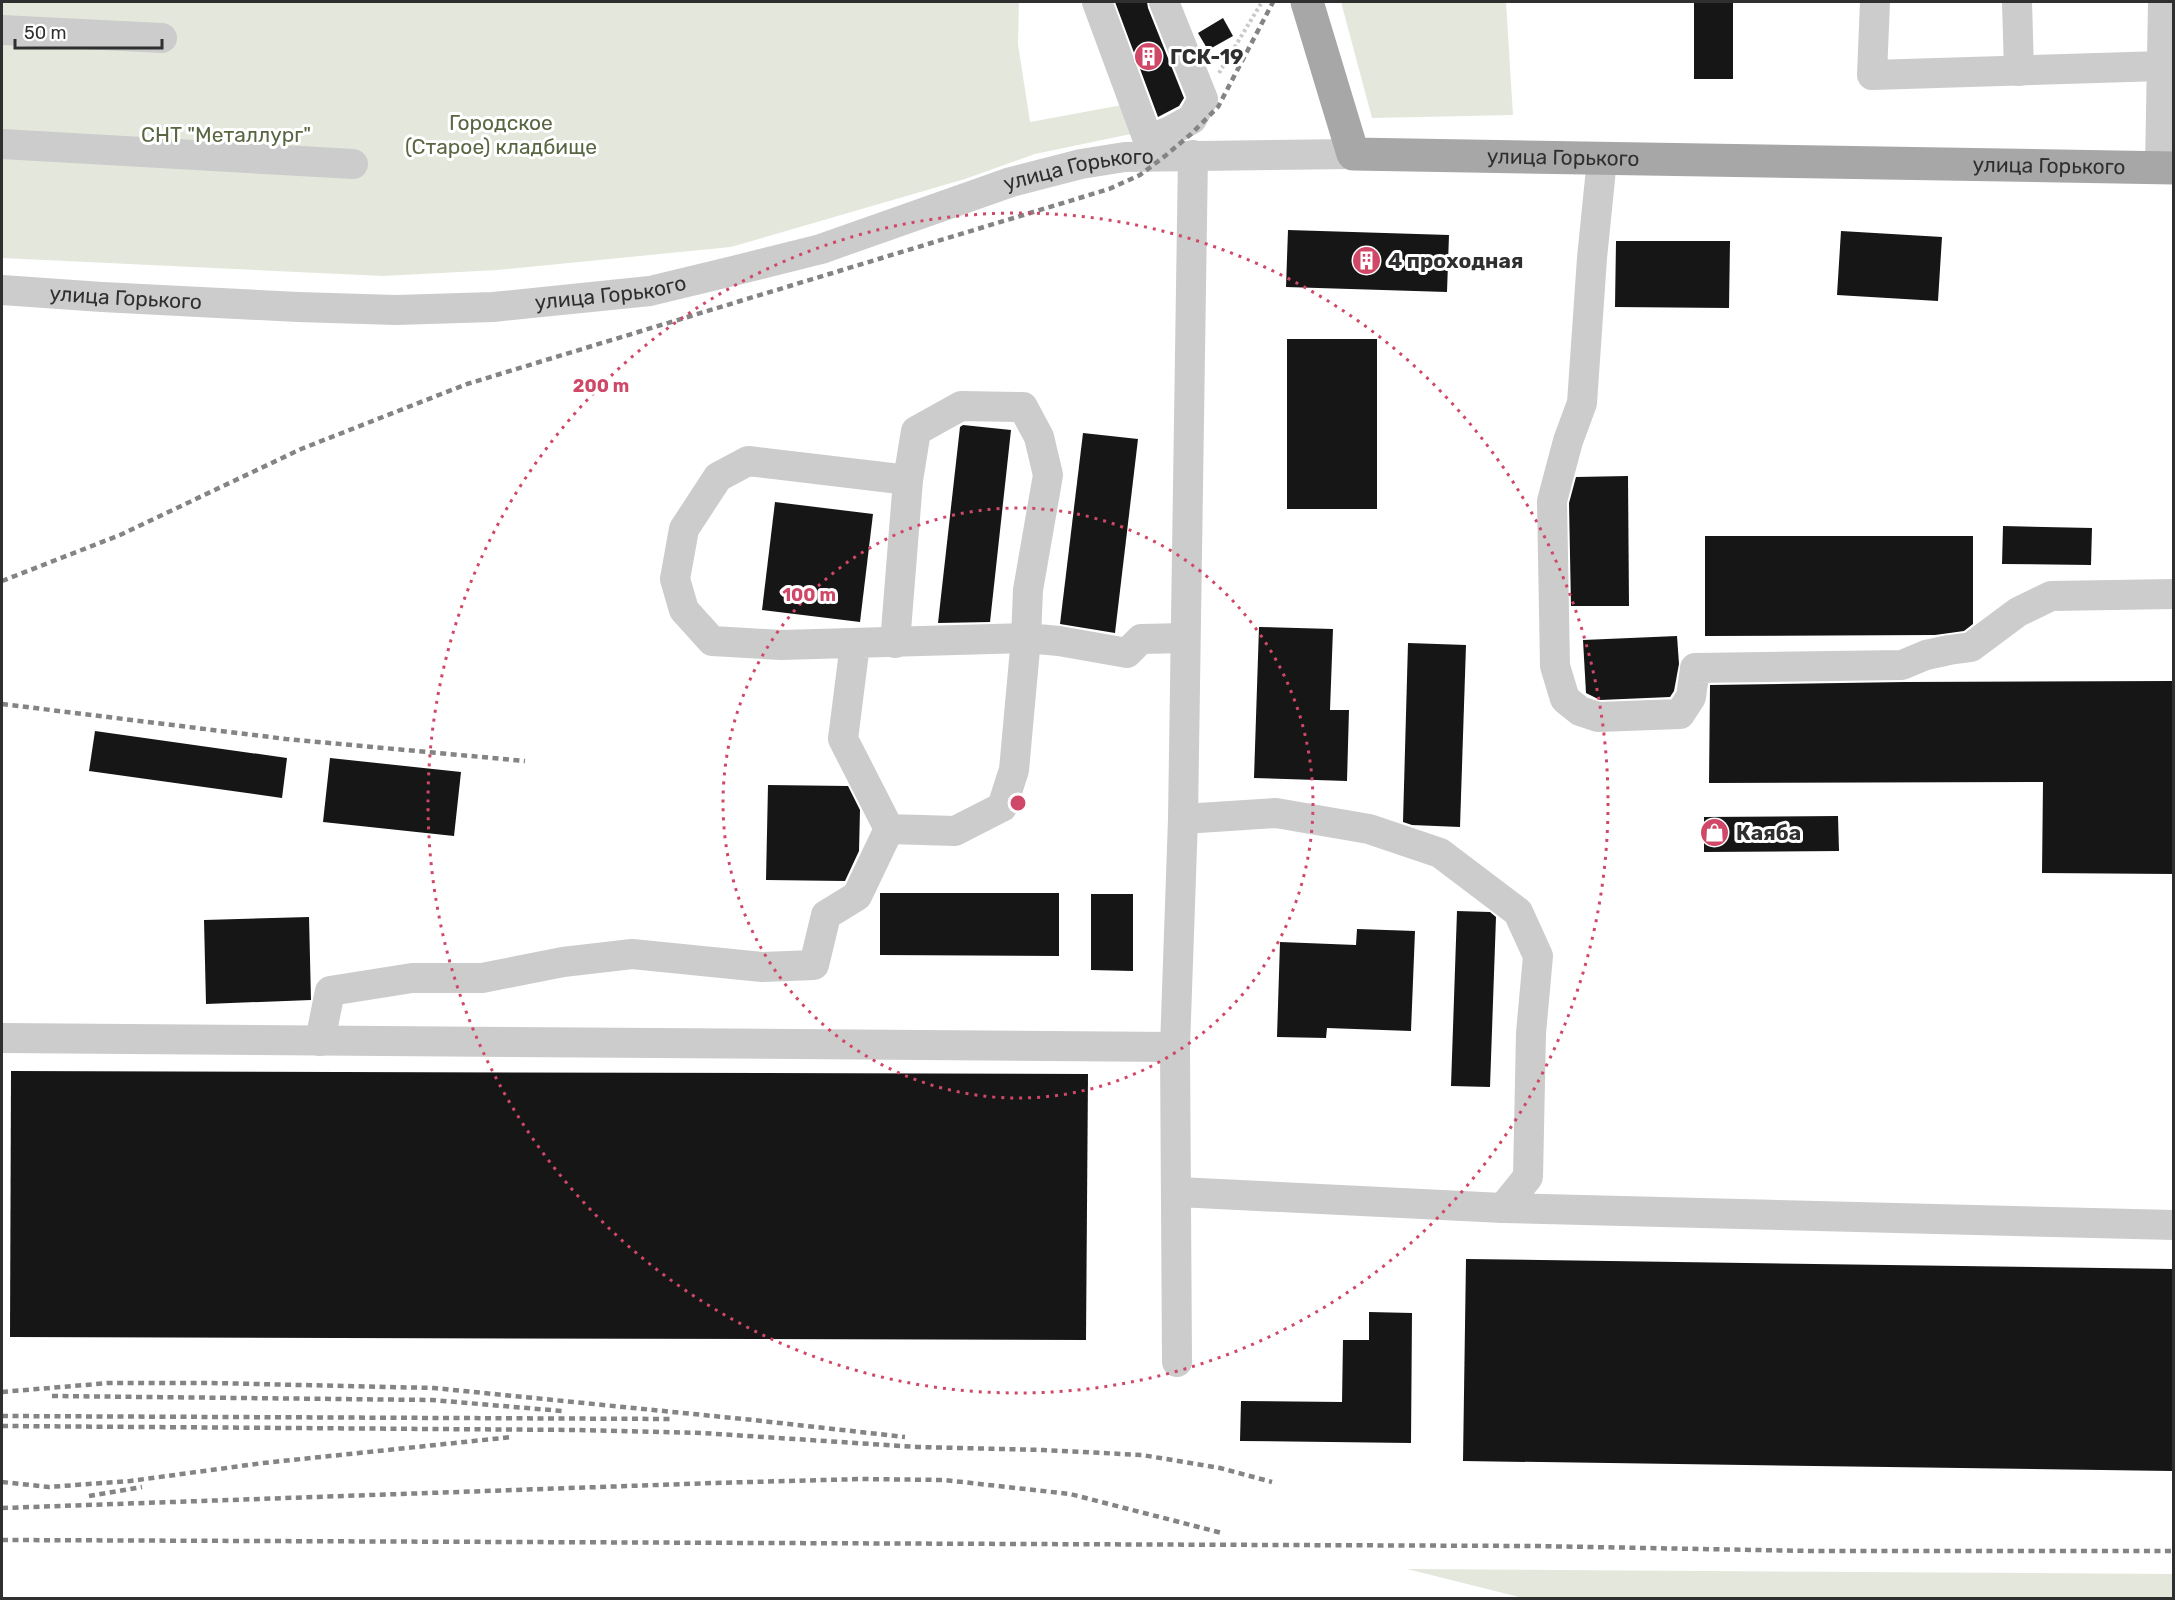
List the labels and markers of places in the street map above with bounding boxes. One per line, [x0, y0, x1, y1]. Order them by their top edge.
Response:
building icon: ГСК-19 [1133, 41, 1165, 73]
place label: ГСК-19 [1170, 44, 1244, 69]
building icon: 4 проходная [1351, 245, 1383, 277]
place label: 4 проходная [1388, 248, 1524, 273]
centre of rings [1008, 793, 1028, 813]
shop icon: Каяба [1699, 817, 1731, 849]
place label: Каяба [1736, 820, 1801, 845]

